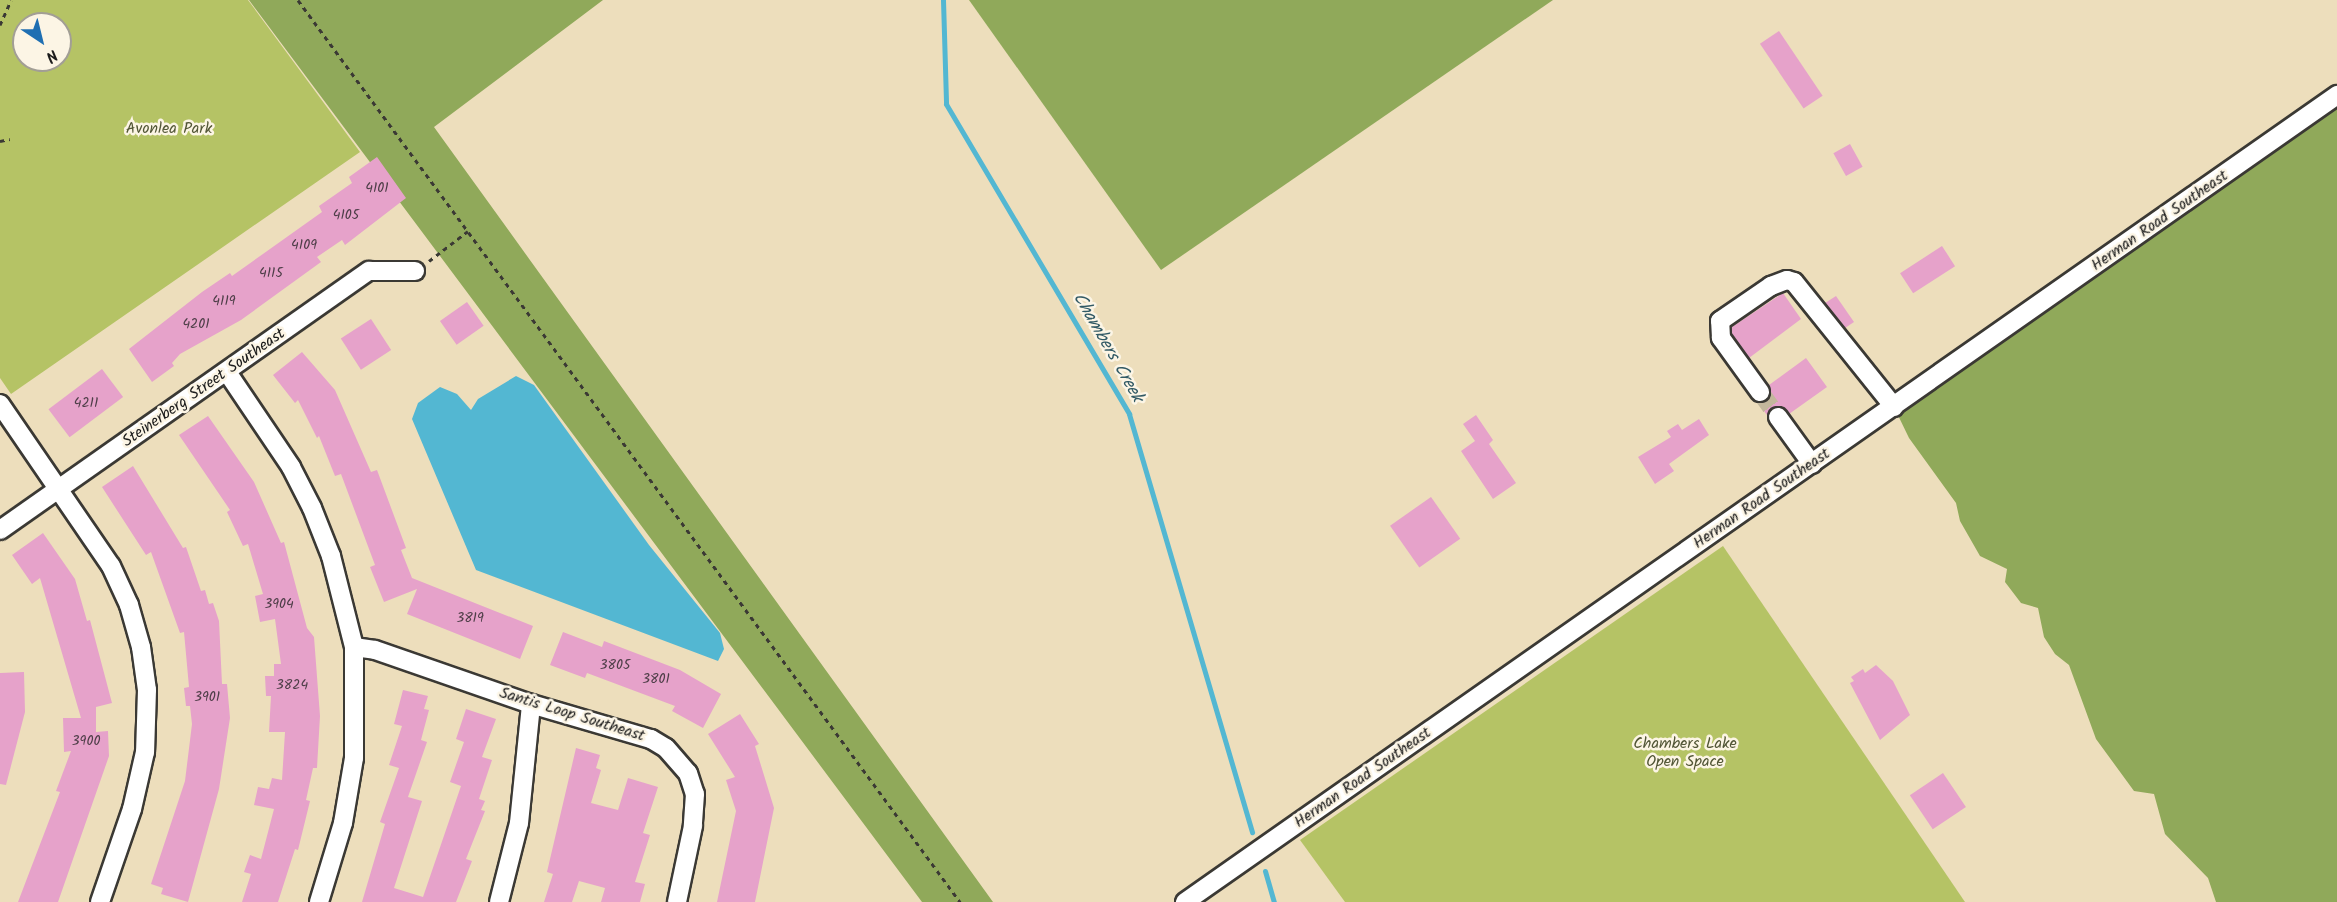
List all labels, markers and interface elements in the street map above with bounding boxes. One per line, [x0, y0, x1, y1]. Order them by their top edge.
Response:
north arrow [12, 12, 72, 72]
text: N [40, 42, 63, 69]
park label: Avonlea Park [126, 119, 212, 139]
street label: Herman Road Southeast [2088, 166, 2232, 276]
house number: 4101 [365, 180, 389, 196]
house number: 4105 [333, 207, 359, 223]
house number: 4109 [291, 237, 317, 253]
house number: 4115 [259, 265, 283, 281]
water label: Chambers Creek [1067, 289, 1147, 407]
house number: 4119 [212, 293, 236, 309]
house number: 4201 [182, 316, 210, 332]
street label: Steinerberg Street Southeast [119, 324, 289, 452]
house number: 4211 [74, 395, 98, 411]
street label: Herman Road Southeast [1690, 444, 1834, 554]
house number: 3904 [264, 596, 294, 612]
house number: 3819 [456, 610, 484, 626]
house number: 3805 [600, 657, 630, 673]
house number: 3801 [642, 671, 670, 687]
house number: 3824 [276, 677, 308, 693]
street label: Santis Loop Southeast [497, 684, 647, 746]
house number: 3901 [194, 689, 220, 705]
street label: Herman Road Southeast [1291, 723, 1435, 833]
house number: 3900 [72, 733, 100, 749]
park label: Chambers Lake Open Space [1633, 734, 1737, 772]

